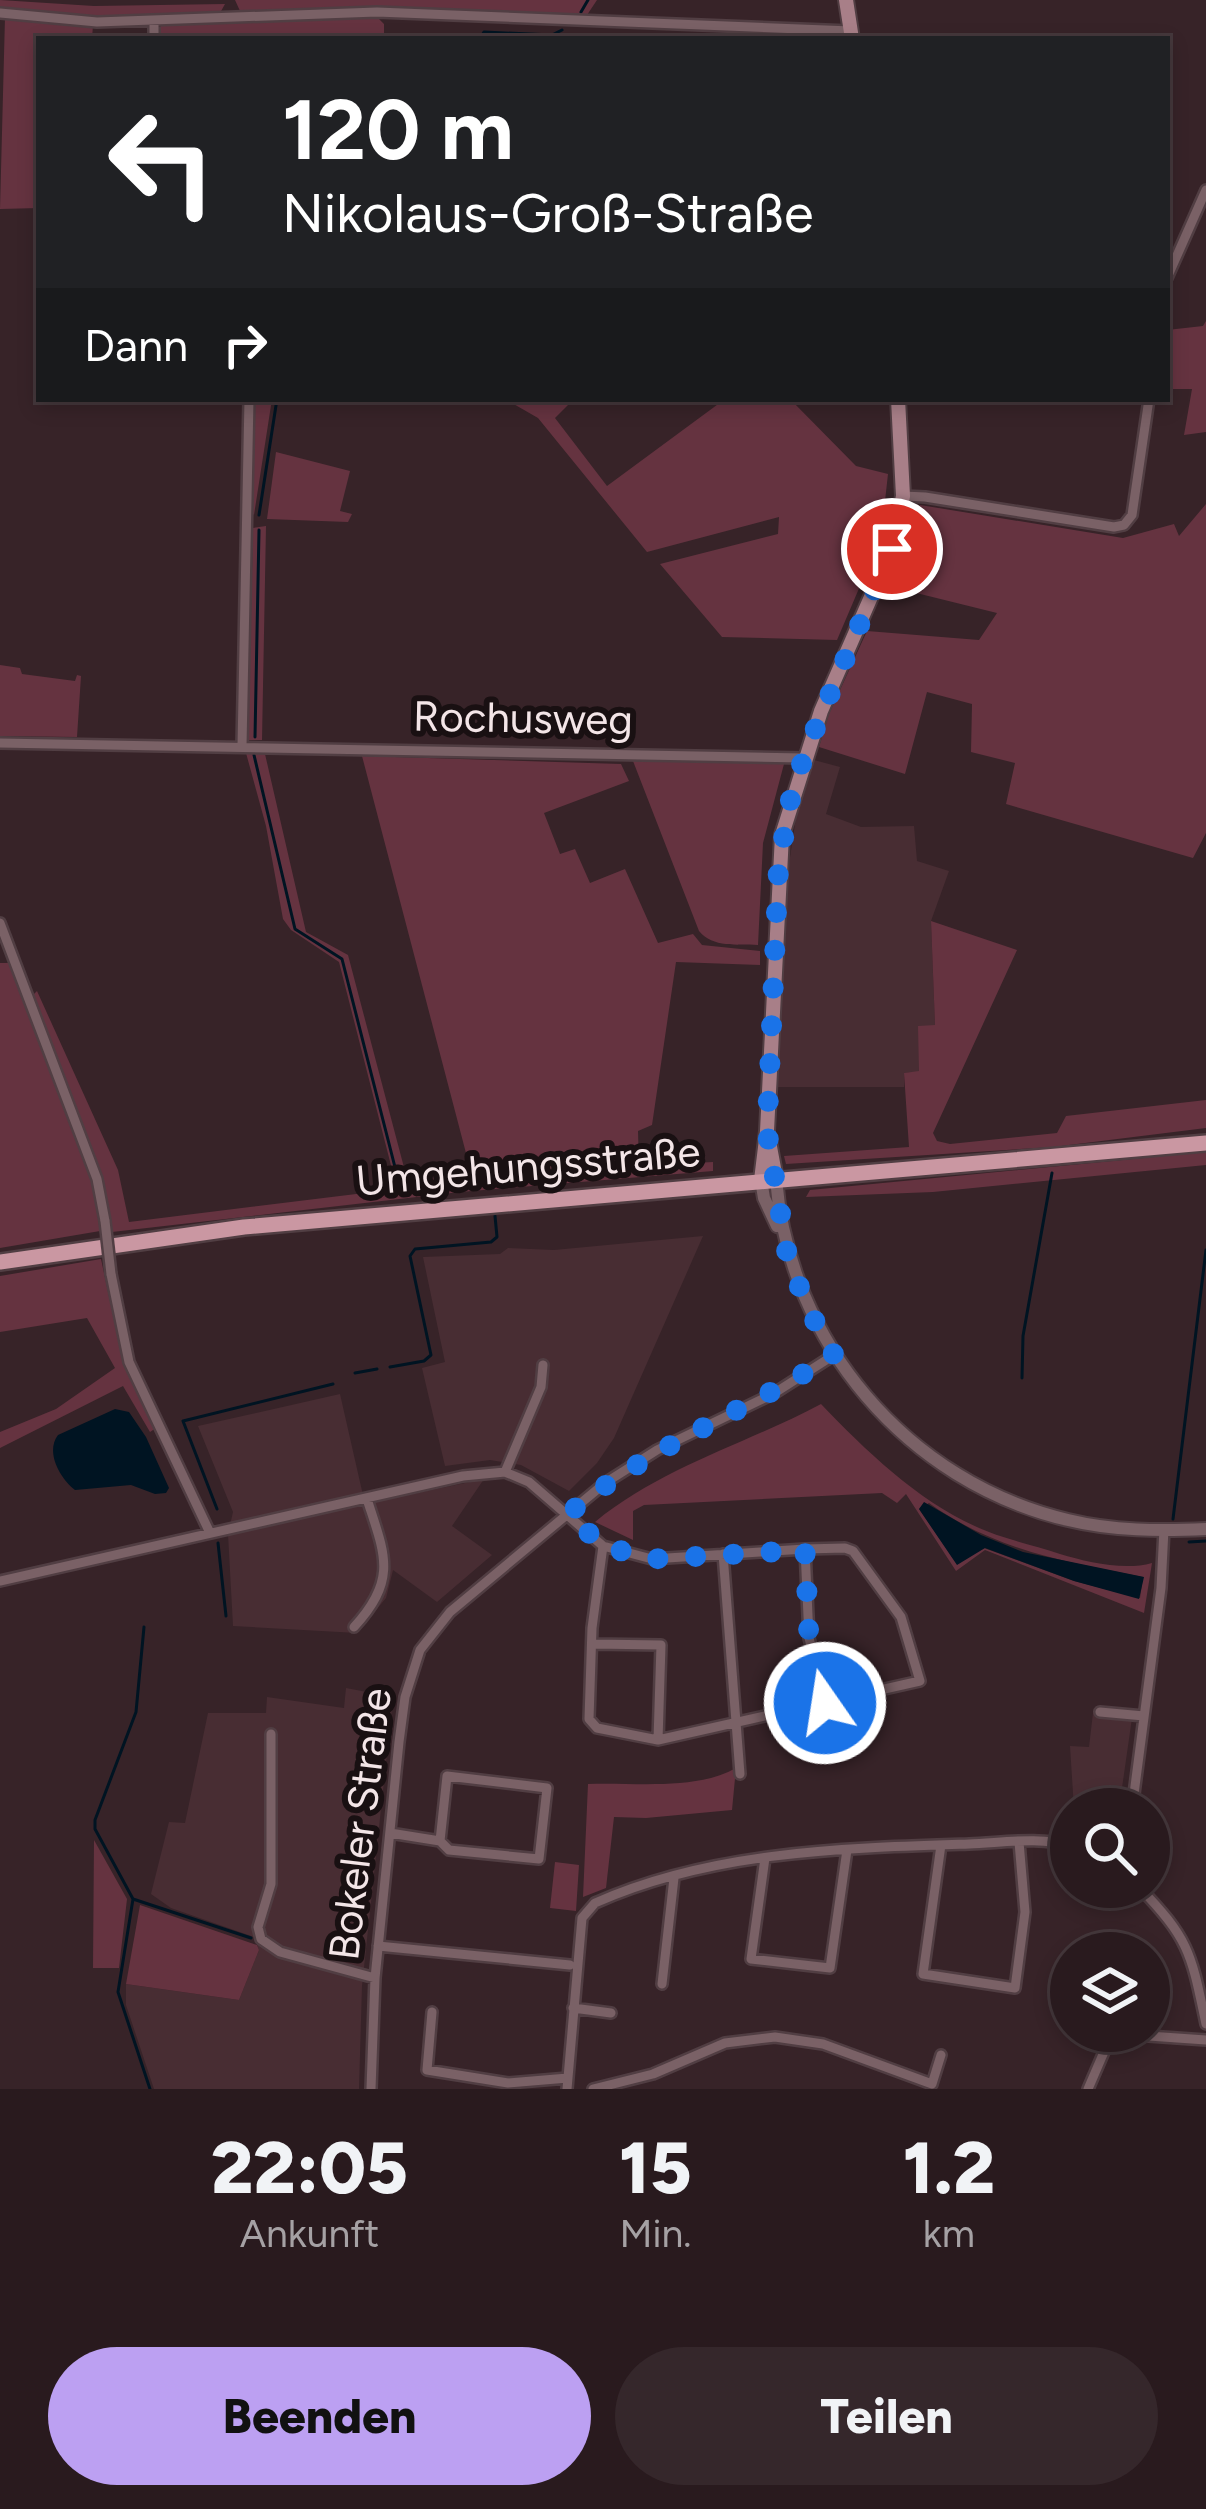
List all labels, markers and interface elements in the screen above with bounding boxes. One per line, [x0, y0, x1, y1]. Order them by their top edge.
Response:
text: 120 m [282, 79, 514, 180]
icon: left [84, 84, 240, 240]
text: Nikolaus-Groß-Straße [282, 181, 813, 246]
icon: right [212, 312, 278, 378]
text: Dann [84, 318, 188, 372]
pin [841, 498, 943, 600]
icon: arrive [859, 516, 925, 582]
street label: Rochusweg [413, 691, 633, 745]
street label: Umgehungsstraße [354, 1126, 702, 1206]
position arrow [762, 1640, 888, 1766]
street label: Bokeler Straße [318, 1685, 402, 1963]
map controls [1050, 1788, 1170, 2052]
button: search [1050, 1788, 1170, 1908]
button: layers [1050, 1932, 1170, 2052]
text: 22:05 [211, 2125, 408, 2211]
text: 15 [619, 2125, 692, 2211]
text: 1.2 [903, 2125, 995, 2211]
text: Ankunft [240, 2210, 379, 2257]
text: Min. [619, 2210, 691, 2257]
text: km [923, 2210, 975, 2257]
button: Beenden [48, 2347, 591, 2485]
button: Teilen [615, 2347, 1158, 2485]

